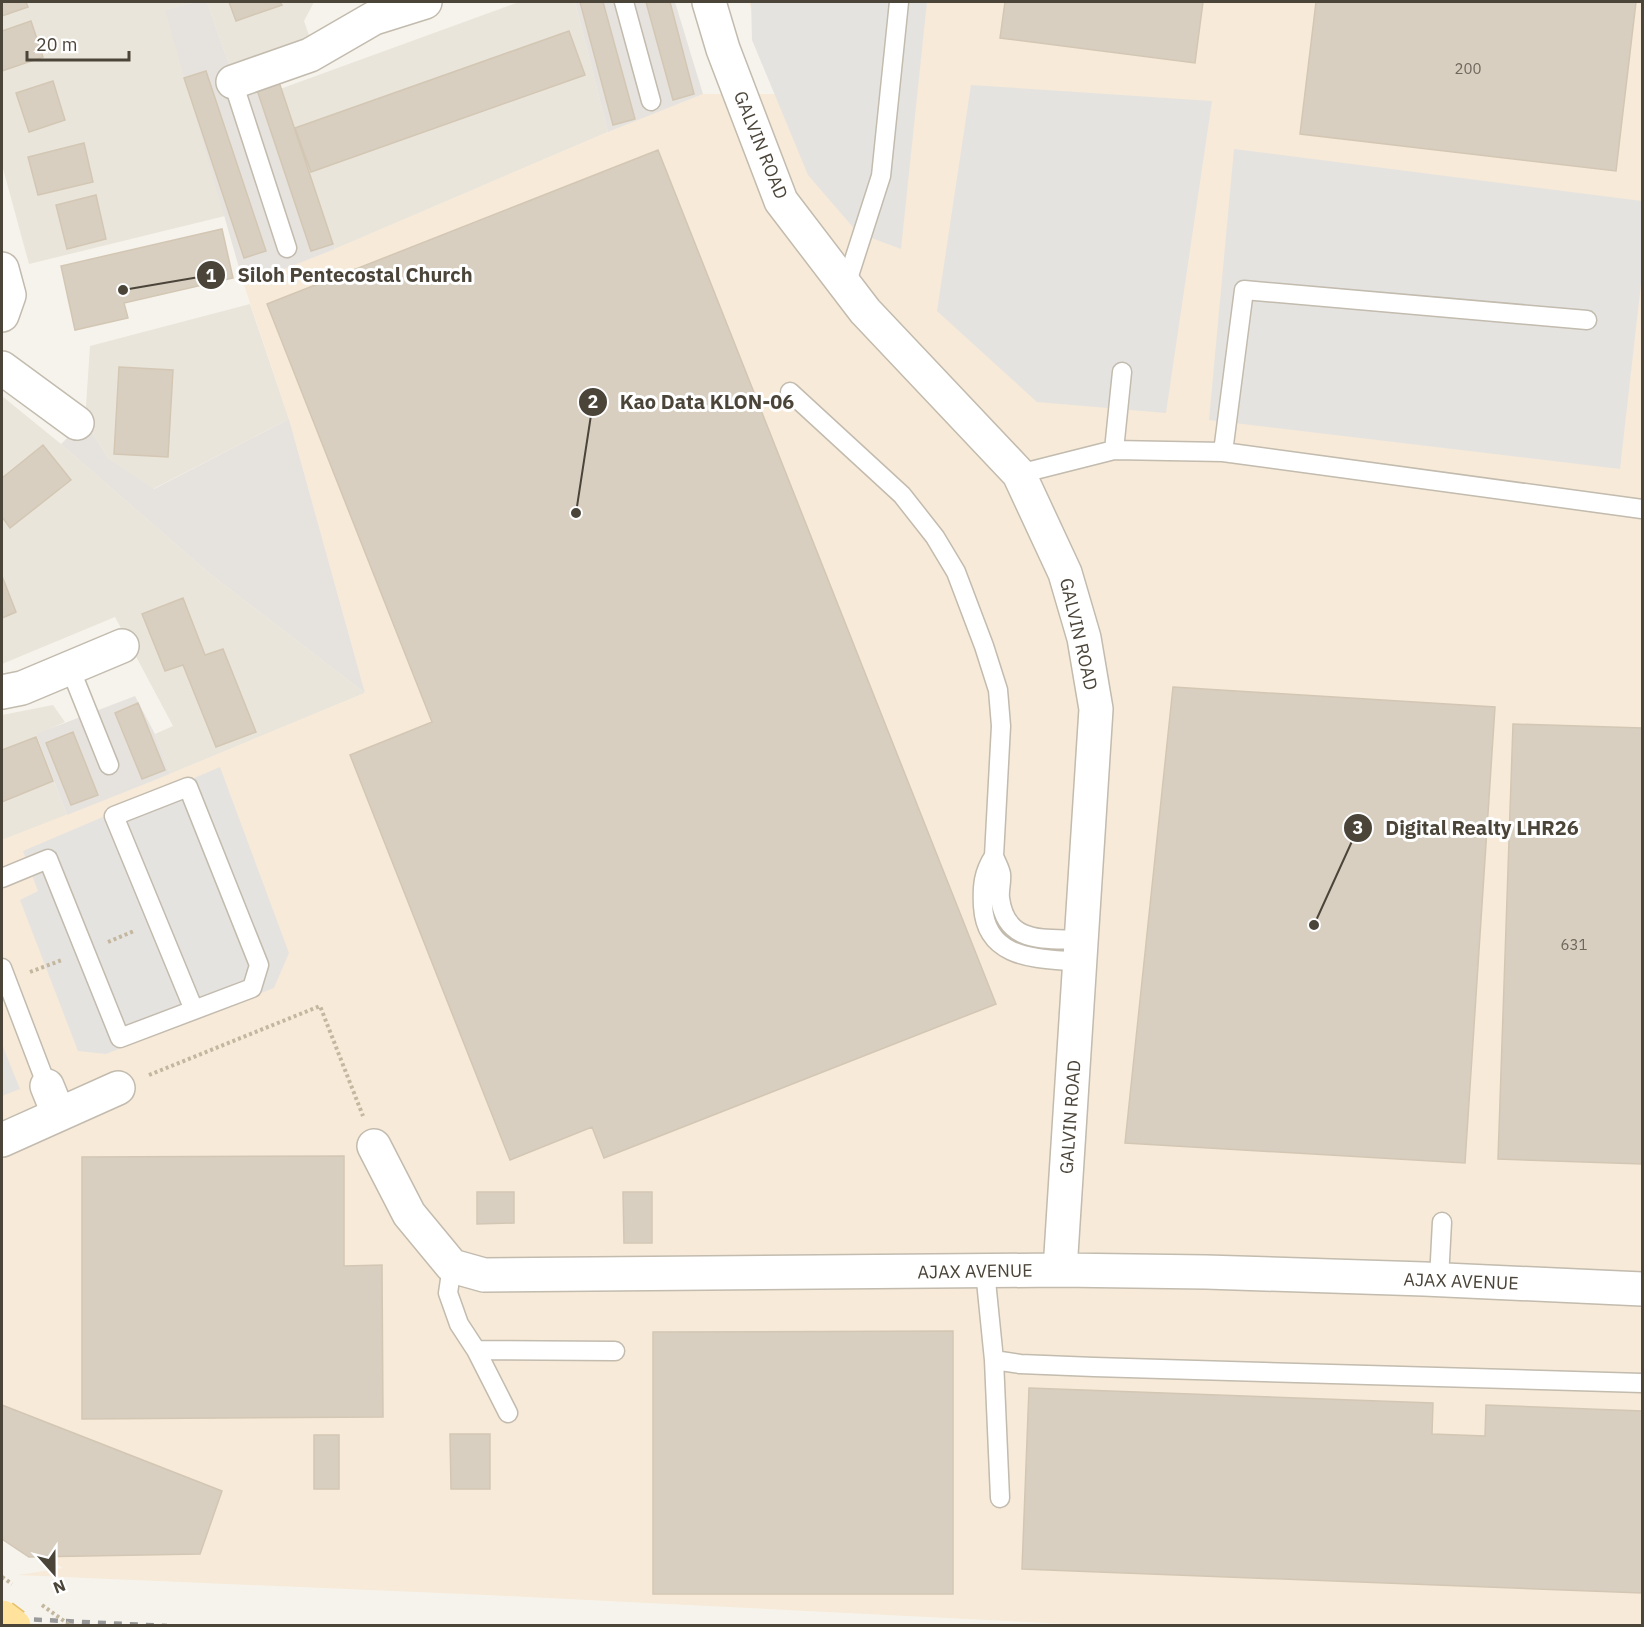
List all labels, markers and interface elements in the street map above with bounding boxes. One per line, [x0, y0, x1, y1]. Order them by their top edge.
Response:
scale bar [27, 24, 129, 62]
text: 20 m [36, 33, 78, 56]
house number: 200 [1454, 59, 1482, 78]
street label: GALVIN ROAD [729, 88, 793, 202]
callout: Siloh Pentecostal Church [196, 256, 485, 294]
text: Siloh Pentecostal Church [237, 261, 473, 288]
text: 1 [206, 264, 217, 287]
callout: Kao Data KLON-06 [578, 383, 806, 421]
text: Kao Data KLON-06 [620, 388, 794, 415]
text: 2 [588, 390, 598, 413]
street label: GALVIN ROAD [1055, 576, 1103, 692]
callout: Digital Realty LHR26 [1343, 809, 1591, 847]
text: Digital Realty LHR26 [1385, 814, 1579, 841]
text: 3 [1353, 816, 1363, 839]
house number: 631 [1560, 935, 1588, 954]
street label: GALVIN ROAD [1055, 1059, 1085, 1175]
street label: AJAX AVENUE [917, 1258, 1033, 1284]
street label: AJAX AVENUE [1403, 1267, 1519, 1295]
north arrow [24, 1543, 84, 1603]
text: N [50, 1576, 68, 1598]

